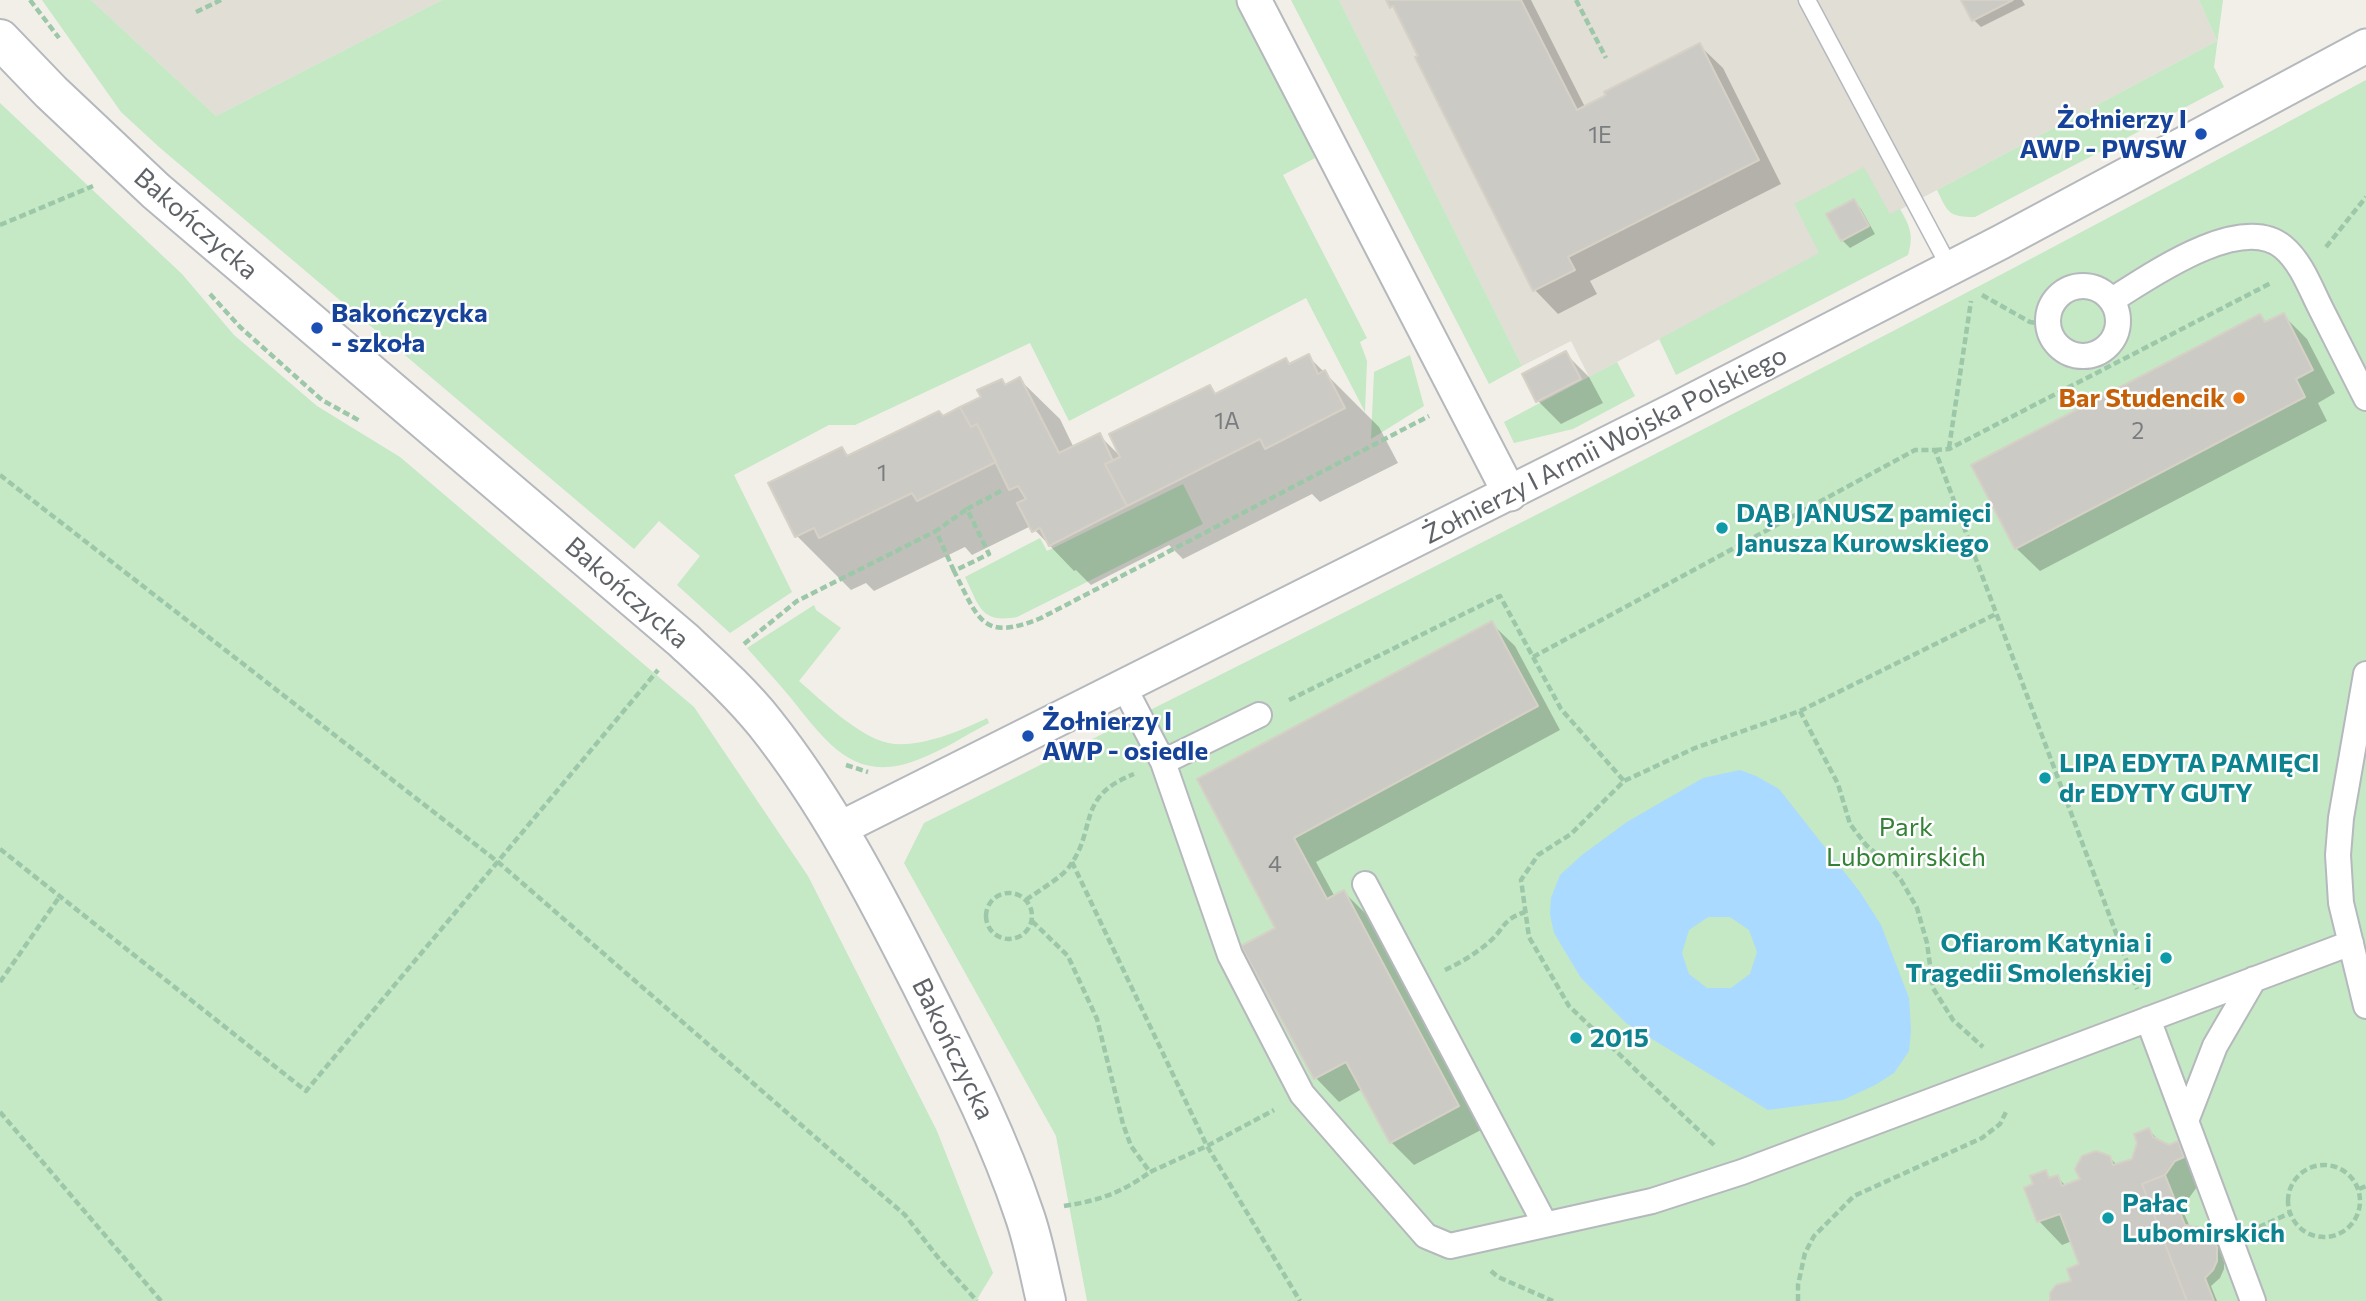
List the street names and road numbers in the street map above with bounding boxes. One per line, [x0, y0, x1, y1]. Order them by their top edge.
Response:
street label: Bakończycka [128, 162, 264, 286]
street label: Żołnierzy I Armii Wojska Polskiego [1418, 339, 1792, 551]
street label: Bakończycka [559, 531, 695, 655]
street label: Bakończycka [905, 973, 1001, 1125]

